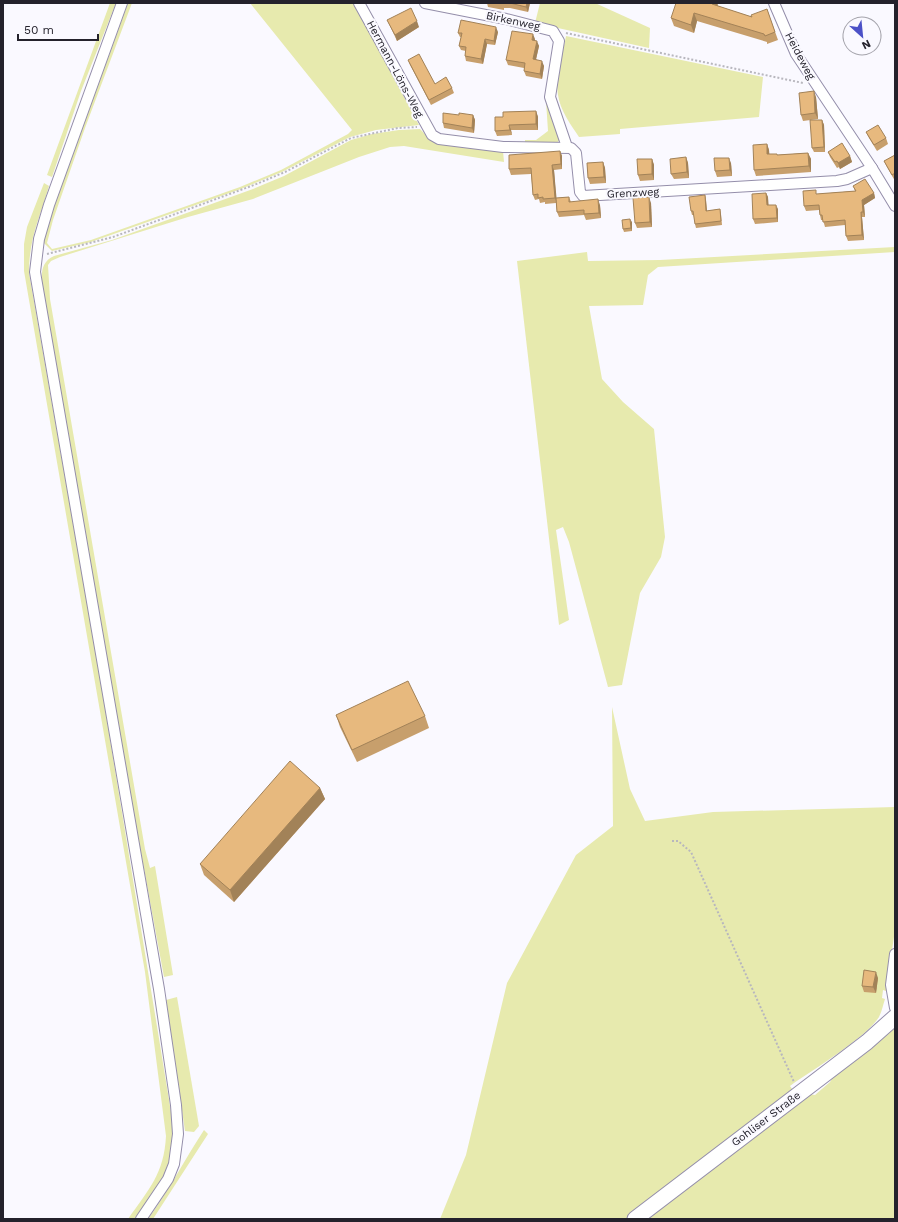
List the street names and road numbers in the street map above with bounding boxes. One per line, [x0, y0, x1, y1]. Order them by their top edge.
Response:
street label: Birkenweg [485, 9, 541, 33]
street label: Hermann-Löns-Weg [364, 18, 426, 120]
street label: Heideweg [782, 30, 818, 82]
street label: Grenzweg [606, 185, 660, 201]
street label: Gohliser Straße [729, 1089, 803, 1149]

